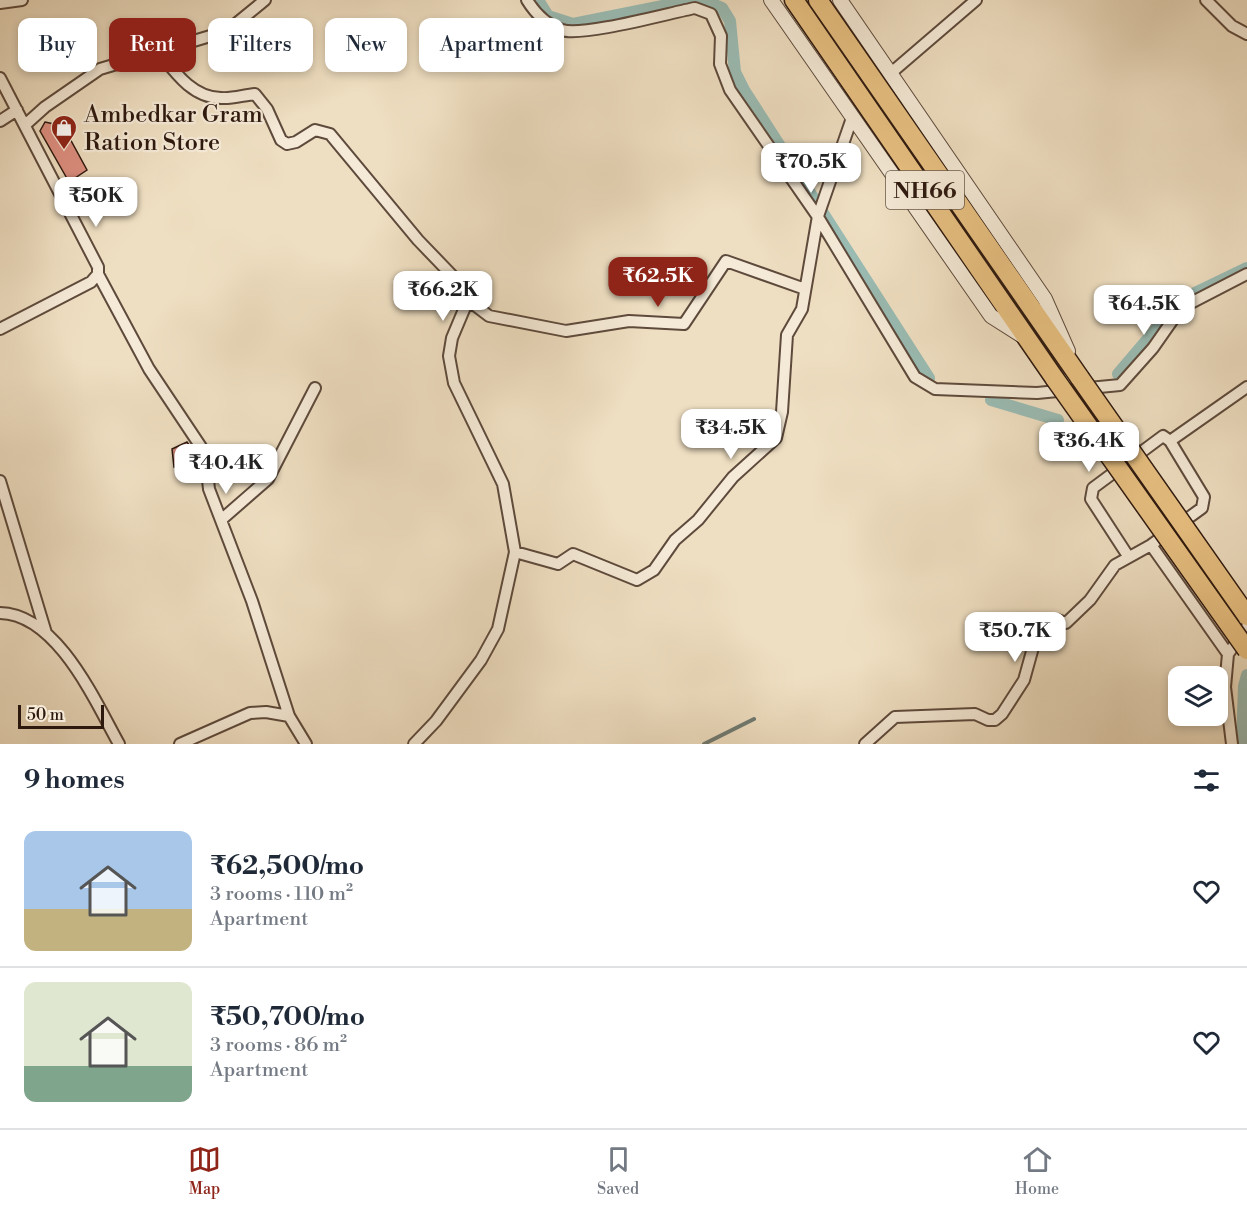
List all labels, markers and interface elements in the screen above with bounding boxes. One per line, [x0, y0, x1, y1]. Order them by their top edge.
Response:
chip: Buy [18, 18, 97, 72]
chip: Rent [109, 18, 196, 72]
chip: Filters [208, 18, 313, 72]
chip: New [325, 18, 407, 72]
chip: Apartment [419, 18, 564, 72]
place label: Ambedkar Gram Ration Store [83, 100, 263, 158]
shop icon: Ambedkar Gram Ration Store [49, 113, 79, 151]
pin: ₹70.5K [762, 143, 860, 194]
text: ₹70.5K [775, 150, 847, 175]
road number: NH66 [886, 171, 964, 209]
pin: ₹50K [60, 177, 132, 228]
text: ₹50K [68, 184, 124, 209]
pin: ₹62.5K [609, 257, 707, 308]
text: ₹62.5K [622, 264, 694, 289]
pin: ₹66.2K [394, 271, 492, 322]
text: ₹66.2K [407, 278, 479, 303]
pin: ₹64.5K [1095, 285, 1193, 336]
text: ₹64.5K [1108, 292, 1180, 317]
pin: ₹34.5K [682, 409, 780, 460]
text: ₹34.5K [695, 416, 767, 441]
pin: ₹36.4K [1040, 422, 1138, 473]
text: ₹36.4K [1053, 429, 1125, 454]
pin: ₹40.4K [177, 444, 275, 495]
text: ₹40.4K [188, 451, 264, 476]
pin: ₹50.7K [966, 612, 1064, 663]
text: ₹50.7K [979, 619, 1051, 644]
map controls [1168, 666, 1228, 726]
button: layers [1168, 666, 1228, 726]
scale bar [18, 702, 104, 730]
text: 50 m [27, 705, 64, 725]
text: 9 homes [24, 764, 125, 796]
icon: filters [1190, 764, 1223, 797]
text: ₹62,500/mo [210, 850, 364, 882]
icon: home [72, 855, 144, 927]
icon: heart [1190, 875, 1223, 908]
text: 3 rooms · 110 m² [210, 882, 353, 907]
text: Apartment [210, 907, 308, 932]
text: ₹50,700/mo [210, 1001, 365, 1033]
icon: home [72, 1006, 144, 1078]
icon: heart [1190, 1026, 1223, 1059]
text: 3 rooms · 86 m² [210, 1033, 347, 1058]
text: Apartment [210, 1058, 308, 1083]
tab: Map [188, 1143, 221, 1199]
tab: Saved [597, 1143, 639, 1199]
tab: Home [1015, 1143, 1059, 1199]

